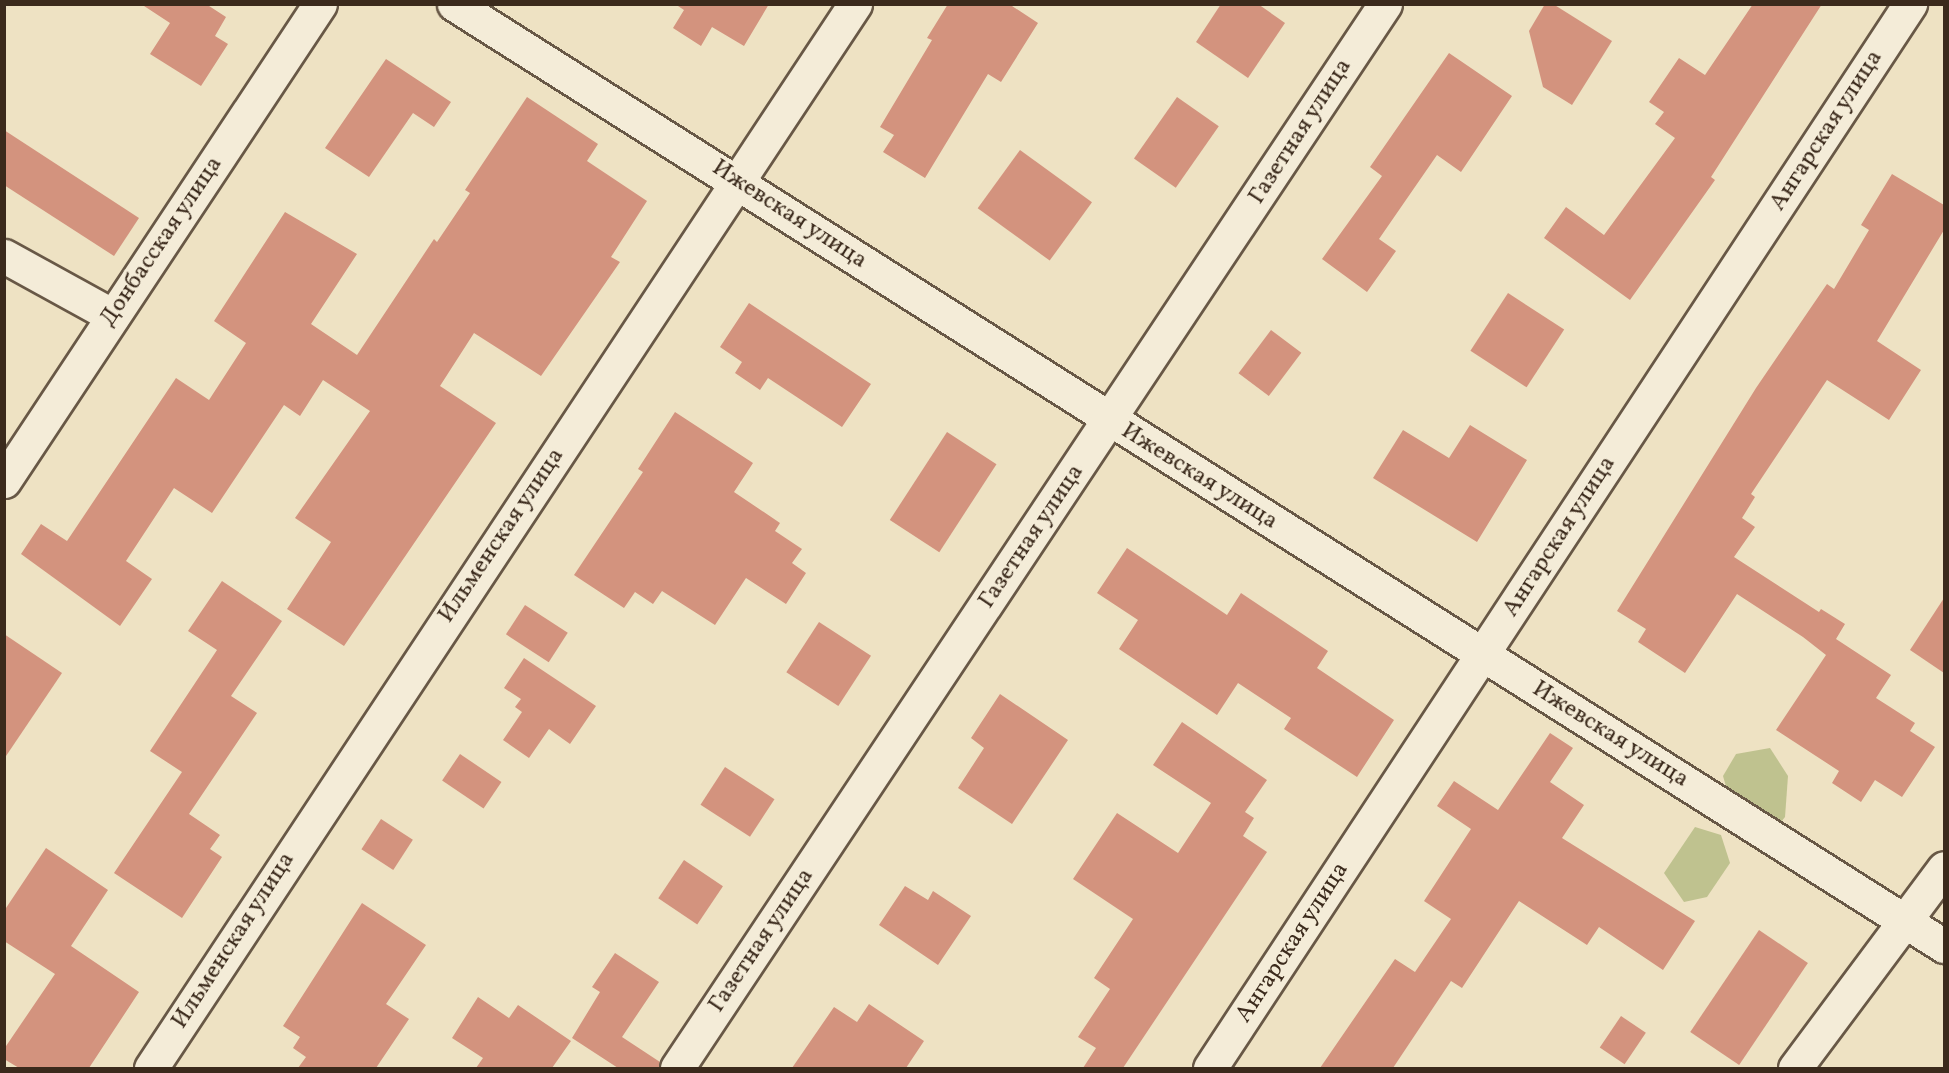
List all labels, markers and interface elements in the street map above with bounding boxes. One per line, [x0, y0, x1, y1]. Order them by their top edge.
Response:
street label: Ангарская улица [1764, 45, 1890, 217]
street label: Газетная улица [1243, 54, 1359, 210]
street label: Донбасская улица [94, 151, 230, 333]
street label: Ижевская улица [706, 154, 872, 276]
street label: Ижевская улица [1115, 417, 1283, 537]
street label: Ильменская улица [433, 443, 571, 629]
street label: Ангарская улица [1497, 451, 1623, 623]
street label: Газетная улица [973, 459, 1091, 615]
street label: Ижевская улица [1526, 675, 1694, 795]
street label: Ильменская улица [166, 847, 302, 1035]
street label: Ангарская улица [1230, 857, 1356, 1029]
street label: Газетная улица [703, 863, 821, 1019]

